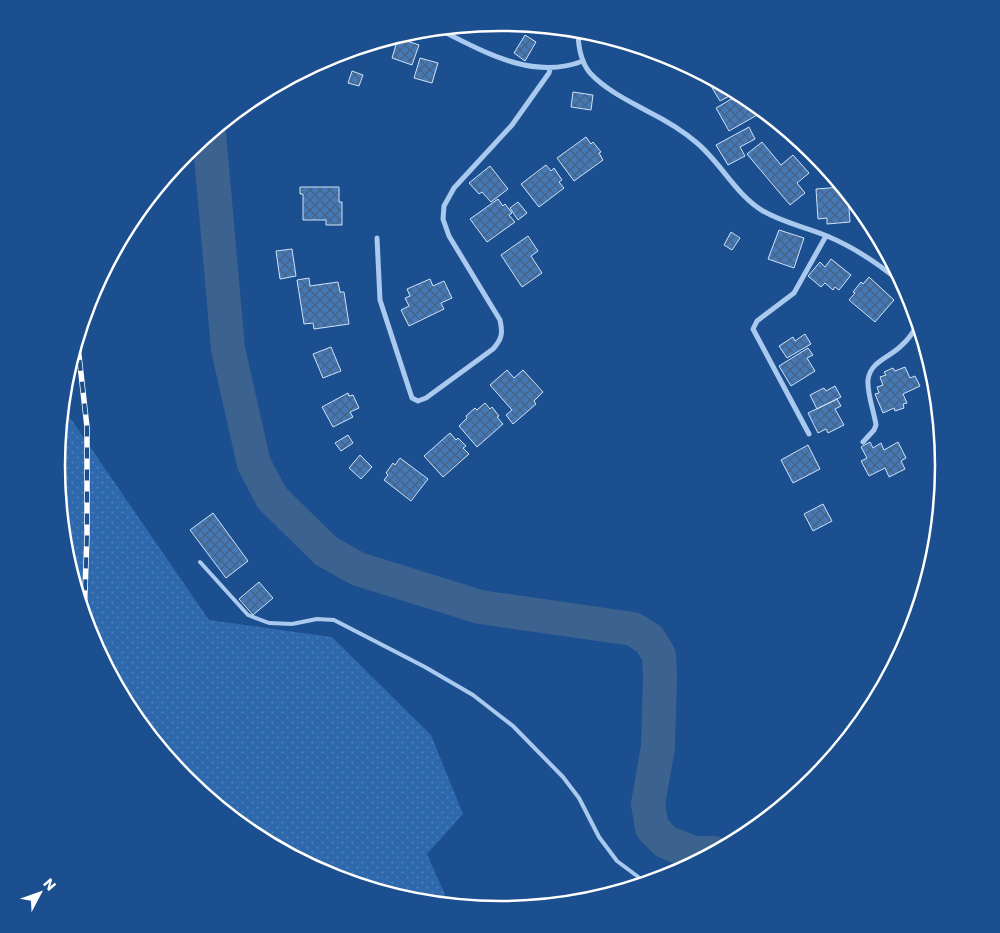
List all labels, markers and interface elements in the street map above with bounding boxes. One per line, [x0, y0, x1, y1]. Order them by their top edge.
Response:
north arrow [15, 868, 65, 918]
text: N [39, 874, 61, 895]

